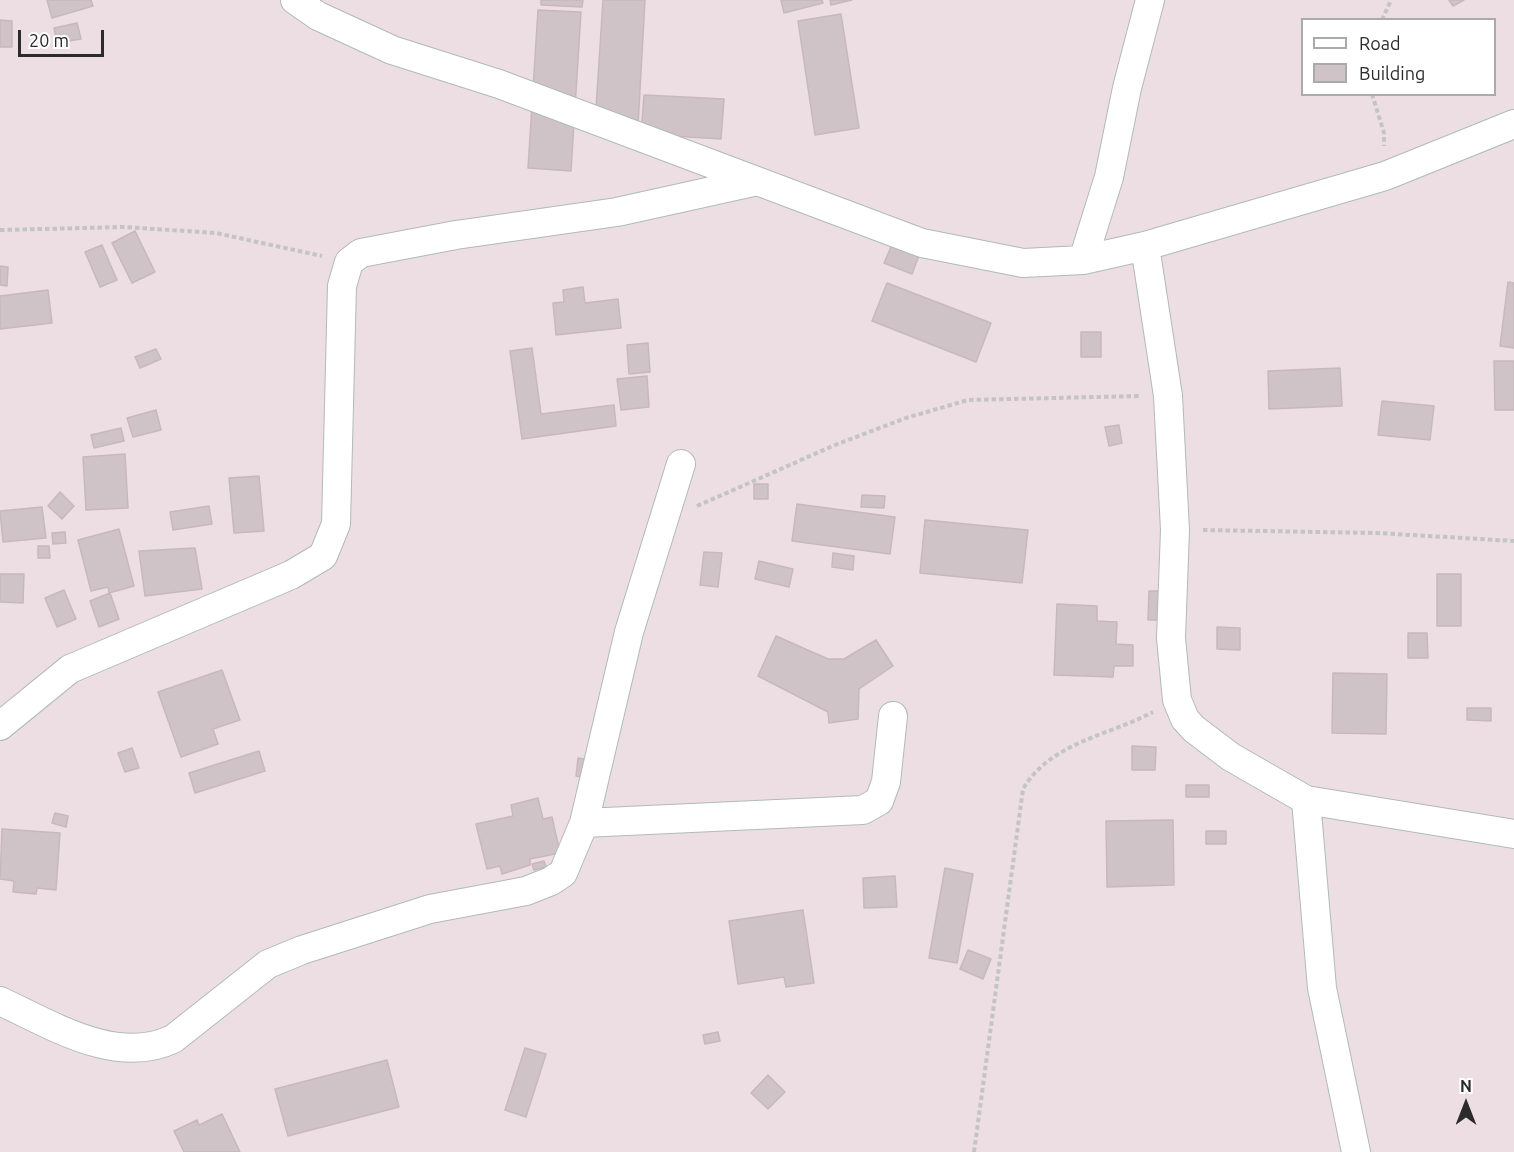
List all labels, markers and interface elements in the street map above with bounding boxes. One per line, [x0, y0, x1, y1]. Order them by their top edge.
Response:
scale bar [21, 18, 106, 56]
legend [1301, 18, 1496, 96]
text: 20 m [29, 30, 69, 50]
text: Road [1359, 33, 1401, 53]
text: Building [1359, 63, 1425, 83]
north arrow [1436, 1074, 1496, 1134]
text: N [1460, 1077, 1472, 1095]

